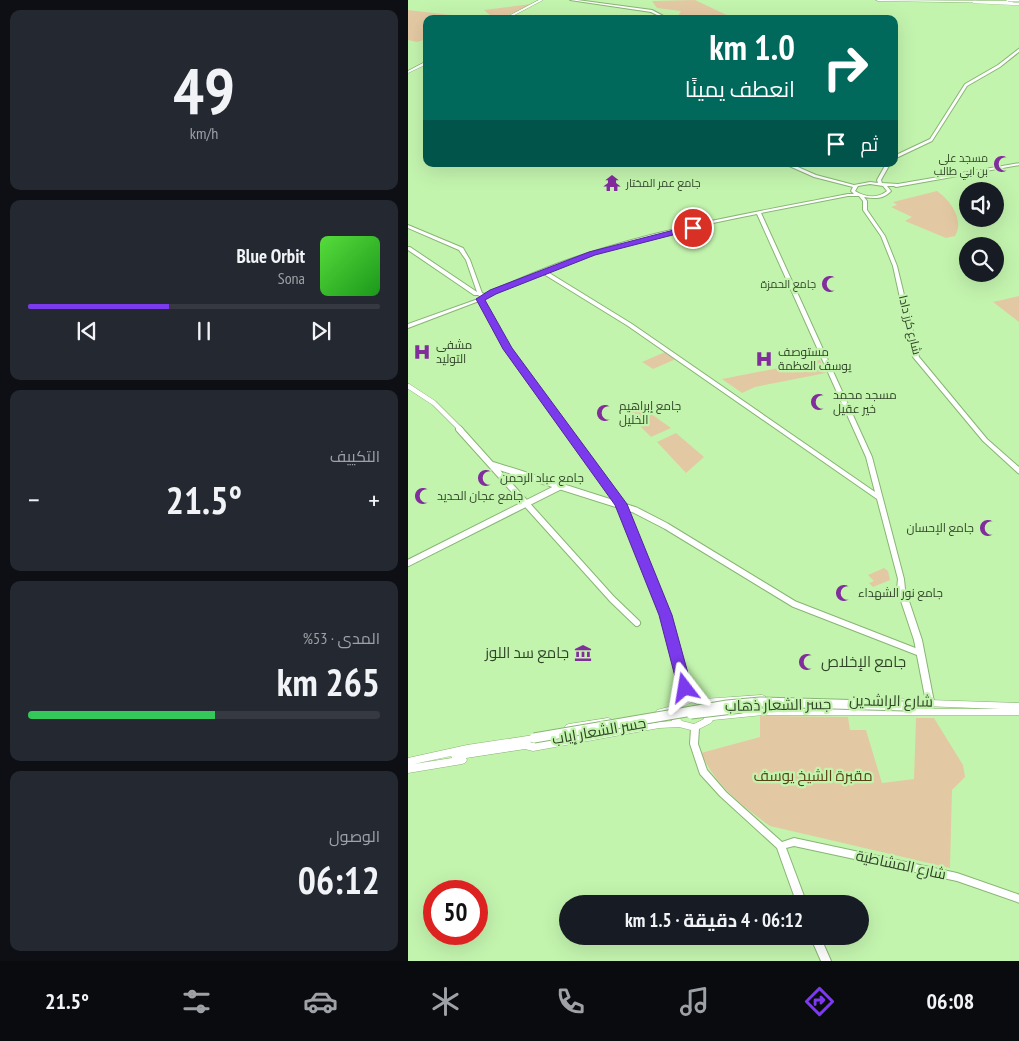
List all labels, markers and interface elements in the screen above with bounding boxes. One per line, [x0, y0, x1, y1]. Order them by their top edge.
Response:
text: 1.0 km [709, 24, 795, 70]
icon: right [813, 35, 878, 100]
text: 49 [173, 48, 235, 132]
text: انعطف يمينًا [685, 75, 795, 103]
text: km/h [190, 123, 218, 143]
icon: arrive [822, 130, 850, 158]
text: ثم [860, 132, 878, 156]
place label: مسجد علي بن ابي طالب [934, 151, 988, 180]
mosque icon: مسجد علي بن ابي طالب [992, 154, 1012, 174]
temple icon: جامع عمر المختار [602, 173, 622, 193]
place label: جامع عمر المختار [625, 176, 701, 191]
map controls [959, 182, 1004, 282]
button: sound [959, 182, 1004, 227]
pin [672, 207, 714, 249]
icon: arrive [679, 214, 707, 242]
button: search [959, 237, 1004, 282]
text: Blue Orbit [237, 244, 305, 268]
text: Sona [278, 268, 305, 288]
mosque icon: جامع الحمزة [820, 274, 840, 294]
place label: جامع الحمزة [761, 277, 816, 292]
street label: شارع كرز دادا [895, 294, 925, 356]
icon: previous [73, 317, 101, 345]
icon: pause [190, 317, 218, 345]
icon: next [307, 317, 335, 345]
place label: مشفى التوليد [436, 337, 472, 366]
hospital icon: مشفى التوليد [412, 342, 432, 362]
place label: مستوصف يوسف العظمة [778, 344, 852, 373]
hospital icon: مستوصف يوسف العظمة [754, 349, 774, 369]
place label: مسجد محمد خير عقيل [833, 387, 897, 416]
mosque icon: مسجد محمد خير عقيل [809, 392, 829, 412]
place label: جامع إبراهيم الخليل [619, 398, 681, 427]
mosque icon: جامع إبراهيم الخليل [595, 403, 615, 423]
text: التكييف [330, 446, 380, 466]
mosque icon: جامع عباد الرحمن [476, 468, 496, 488]
place label: جامع عباد الرحمن [500, 470, 584, 486]
text: 21.5° [166, 475, 242, 524]
text: − [28, 481, 40, 518]
text: + [368, 481, 380, 518]
mosque icon: جامع عجان الحديد [413, 486, 433, 506]
place label: جامع عجان الحديد [437, 488, 523, 504]
mosque icon: جامع الإحسان [978, 518, 998, 538]
place label: جامع الإحسان [907, 520, 974, 536]
mosque icon: جامع نور الشهداء [834, 583, 854, 603]
place label: جامع نور الشهداء [858, 585, 943, 601]
text: المدى · 53% [303, 628, 380, 648]
place label: جامع سد اللوز [484, 643, 569, 664]
museum icon: جامع سد اللوز [573, 643, 593, 663]
mosque icon: جامع الإخلاص [797, 652, 817, 672]
place label: جامع الإخلاص [821, 652, 906, 673]
text: 265 km [277, 657, 380, 706]
position arrow [658, 661, 710, 713]
street label: شارع الراشدين [849, 690, 933, 713]
street label: جسر الشعار ذهاب [725, 694, 831, 715]
street label: جسر الشعار إياب [550, 713, 647, 748]
park label: مقبرة الشيخ يوسف [753, 766, 873, 787]
text: الوصول [329, 826, 380, 846]
street label: شارع المشاطية [854, 846, 948, 885]
text: 06:12 [298, 855, 380, 904]
speed limit sign: 50 [423, 880, 488, 945]
text: 06:12 · 4 دقيقة · 1.5 km [625, 908, 803, 932]
icon: filters [179, 984, 214, 1019]
icon: car [303, 984, 338, 1019]
icon: climate [428, 984, 463, 1019]
icon: phone [553, 984, 588, 1019]
icon: music [677, 984, 712, 1019]
icon: directions [802, 984, 837, 1019]
text: 21.5° [45, 987, 89, 1015]
text: 06:08 [927, 987, 974, 1015]

